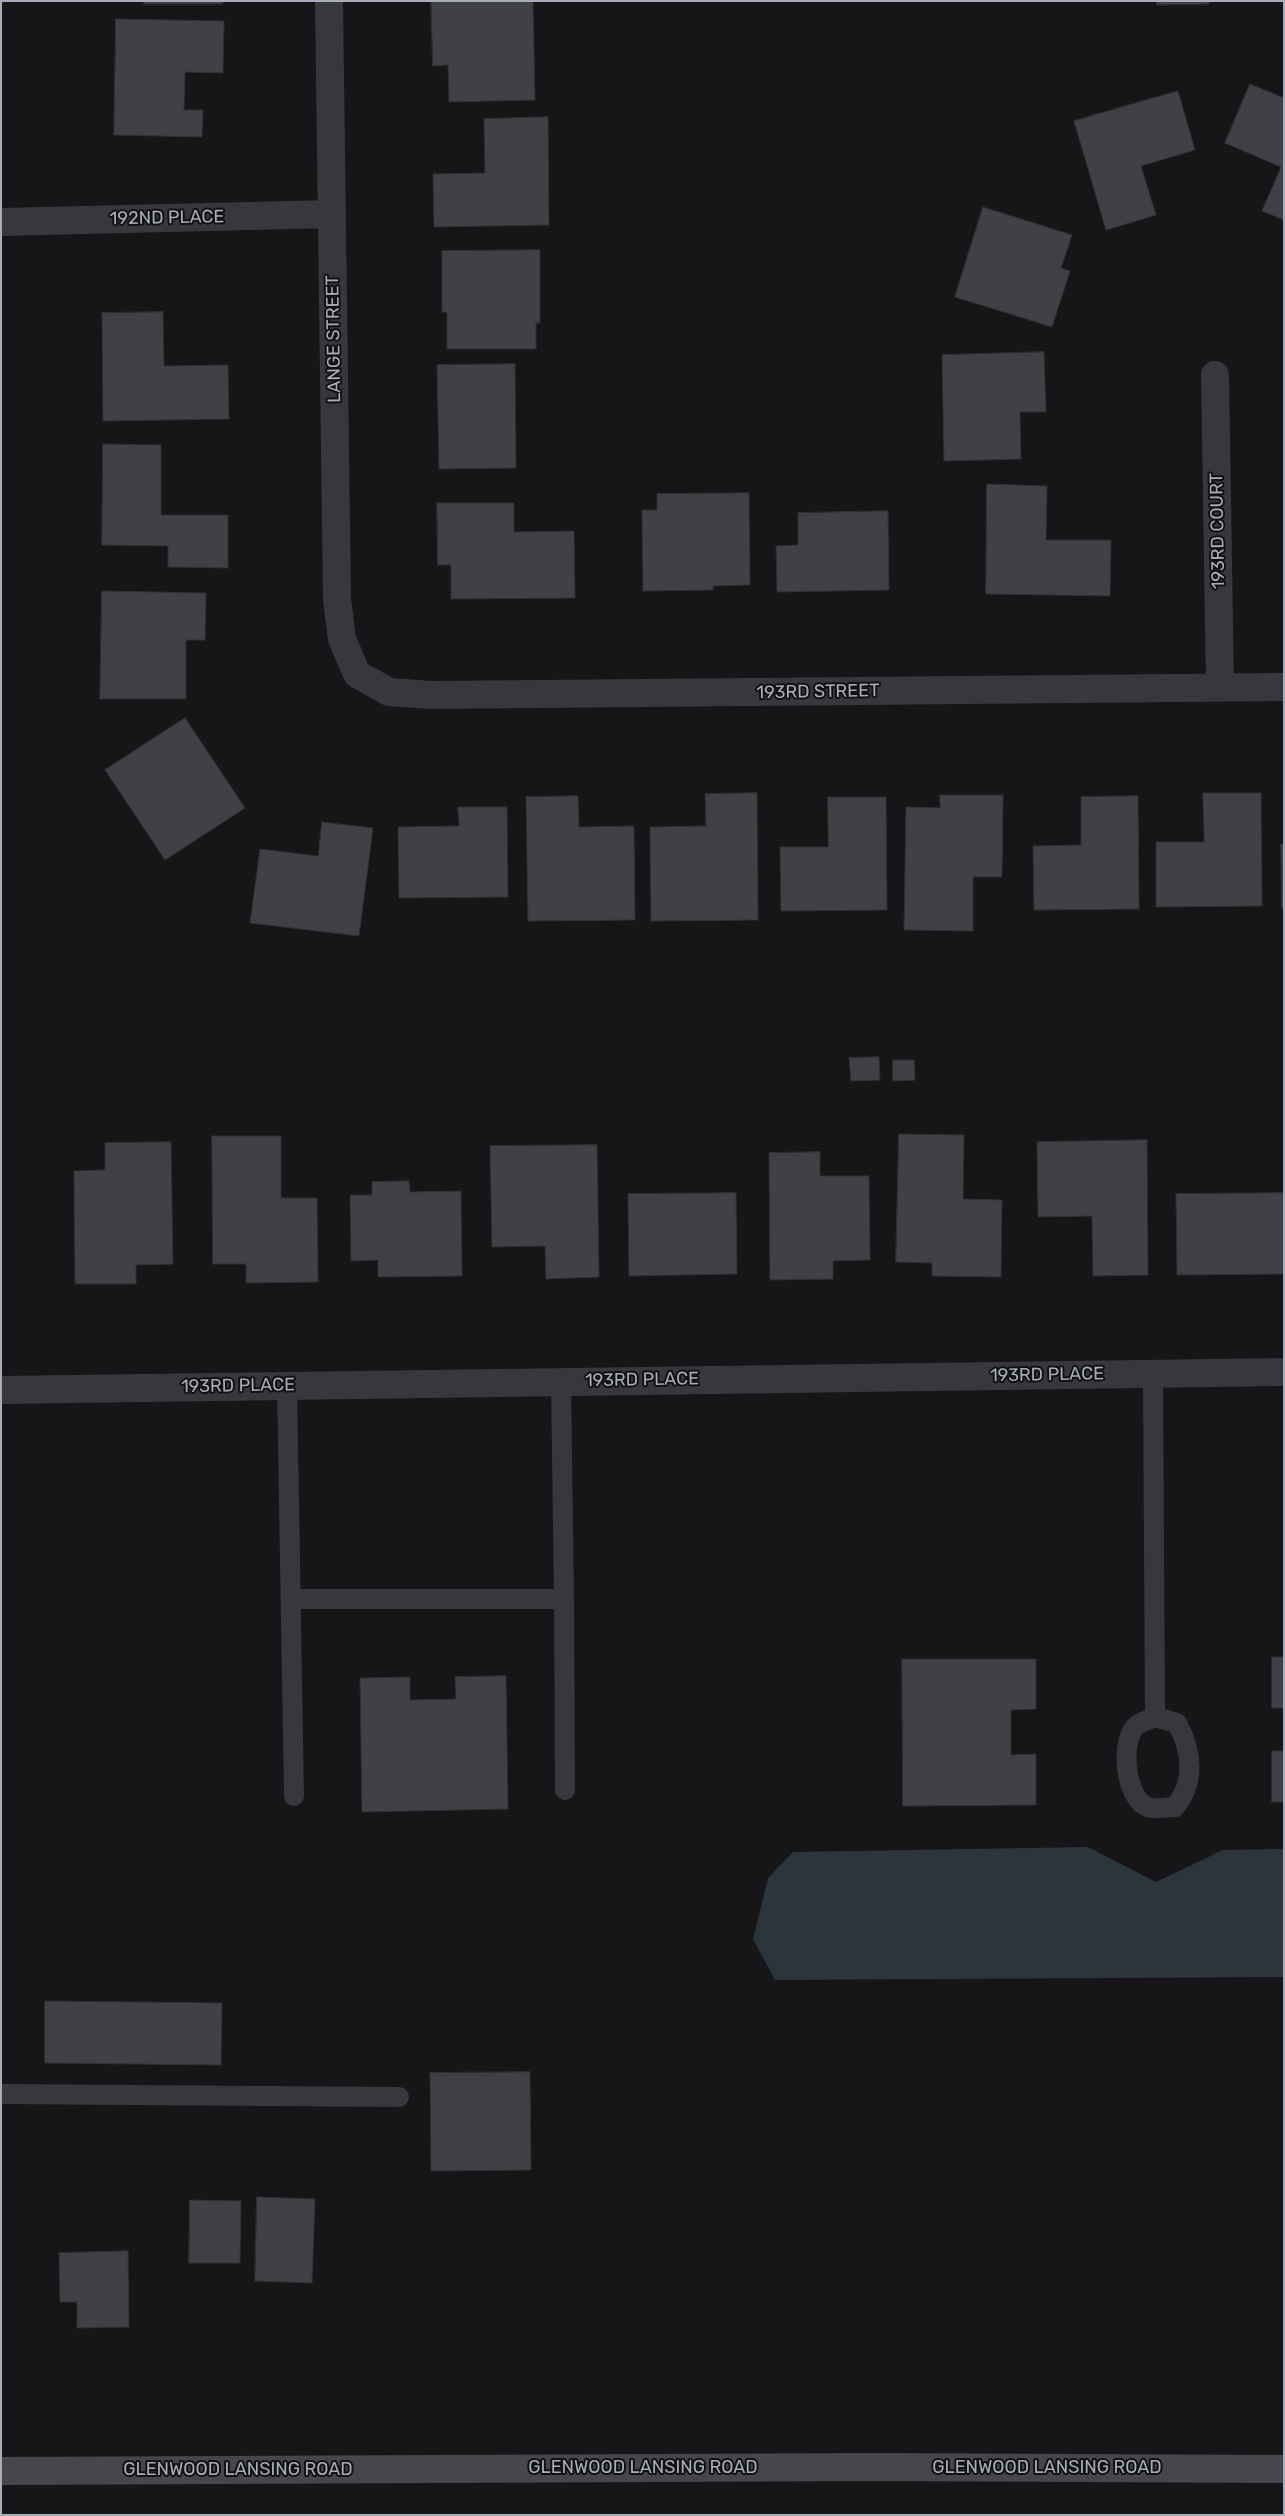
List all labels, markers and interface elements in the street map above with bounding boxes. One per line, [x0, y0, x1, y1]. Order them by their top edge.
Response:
street label: 192ND PLACE [109, 206, 225, 230]
street label: LANGE STREET [322, 275, 346, 403]
street label: 193RD COURT [1206, 473, 1230, 589]
street label: 193RD STREET [756, 680, 880, 704]
street label: 193RD PLACE [990, 1363, 1104, 1387]
street label: 193RD PLACE [585, 1368, 699, 1392]
street label: 193RD PLACE [181, 1374, 295, 1398]
street label: GLENWOOD LANSING ROAD [528, 2457, 758, 2479]
street label: GLENWOOD LANSING ROAD [932, 2457, 1162, 2479]
street label: GLENWOOD LANSING ROAD [123, 2459, 353, 2481]

